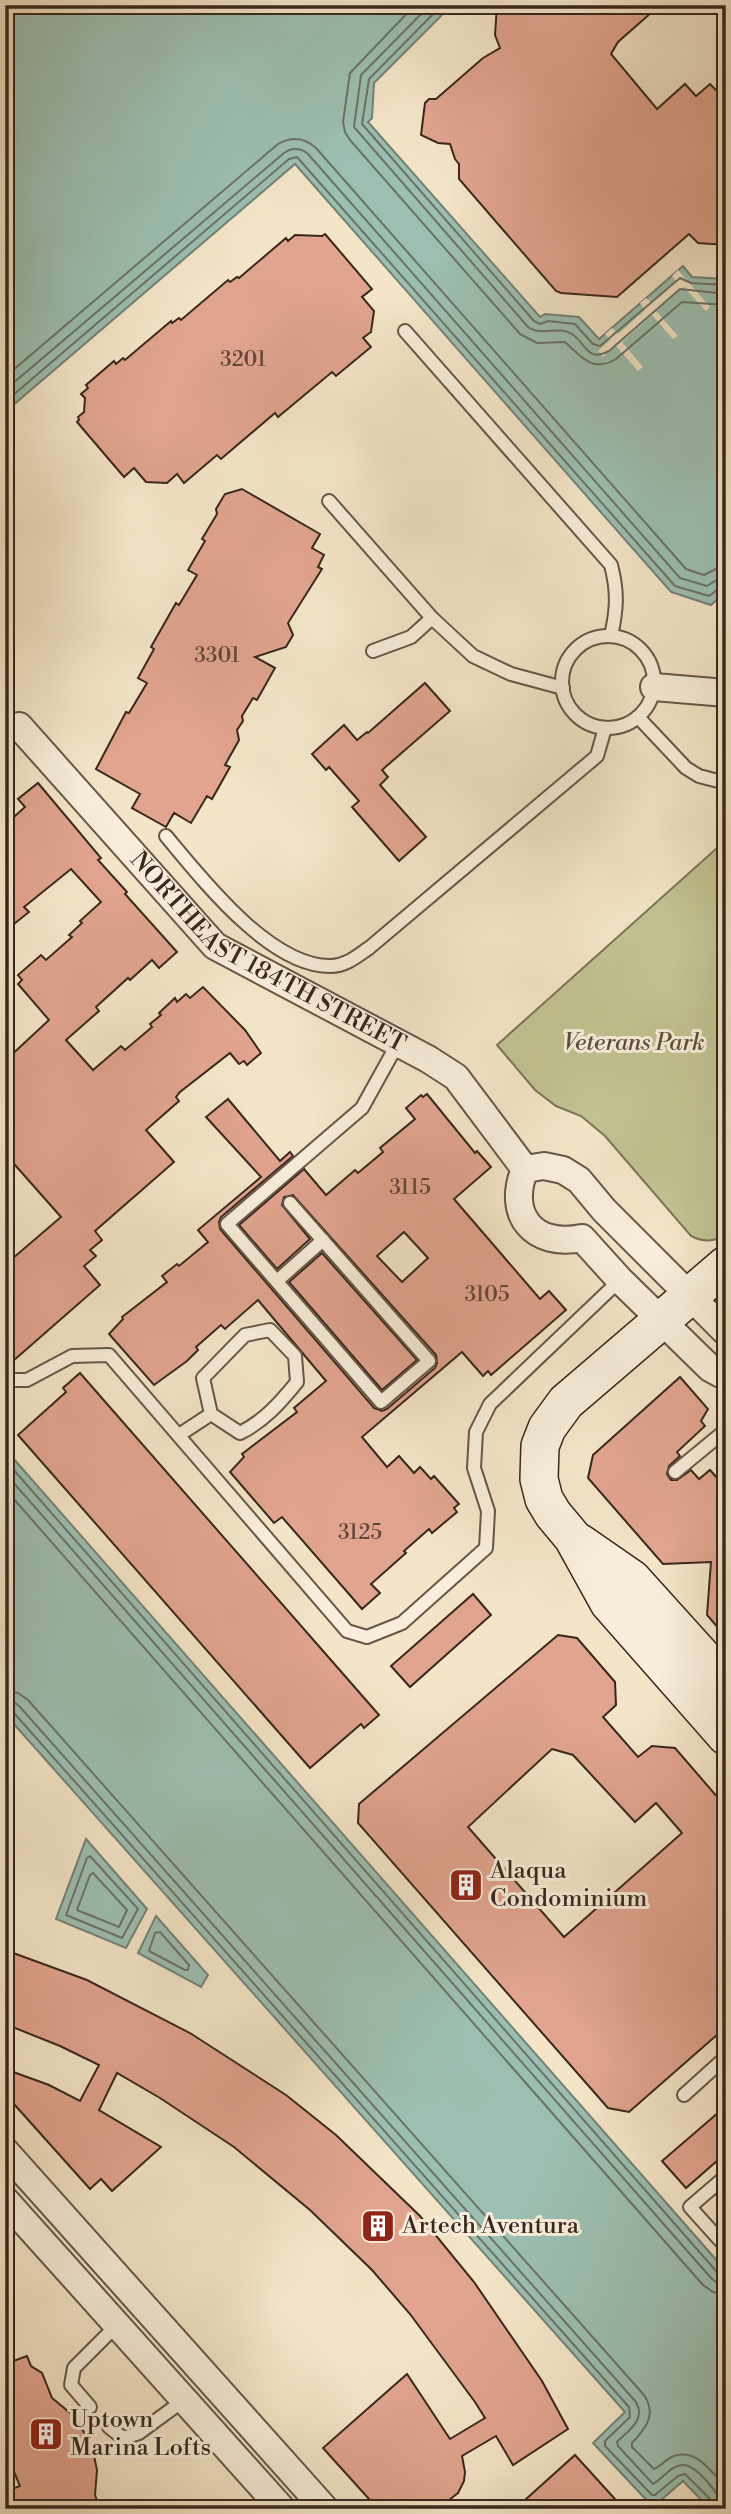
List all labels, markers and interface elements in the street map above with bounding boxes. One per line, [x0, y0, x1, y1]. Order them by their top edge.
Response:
house number: 3201 [220, 347, 266, 373]
house number: 3301 [194, 643, 240, 669]
street label: NORTHEAST 184TH STREET [123, 846, 411, 1059]
park label: Veterans Park [563, 1028, 705, 1058]
house number: 3115 [389, 1175, 431, 1201]
house number: 3105 [465, 1282, 509, 1308]
house number: 3125 [338, 1520, 382, 1546]
place label: Alaqua Condominium [489, 1856, 647, 1914]
building icon: Alaqua Condominium [447, 1866, 485, 1904]
building icon: Artech Aventura [359, 2207, 397, 2245]
place label: Artech Aventura [401, 2211, 580, 2241]
place label: Uptown Marina Lofts [70, 2405, 211, 2463]
building icon: Uptown Marina Lofts [27, 2415, 65, 2453]

